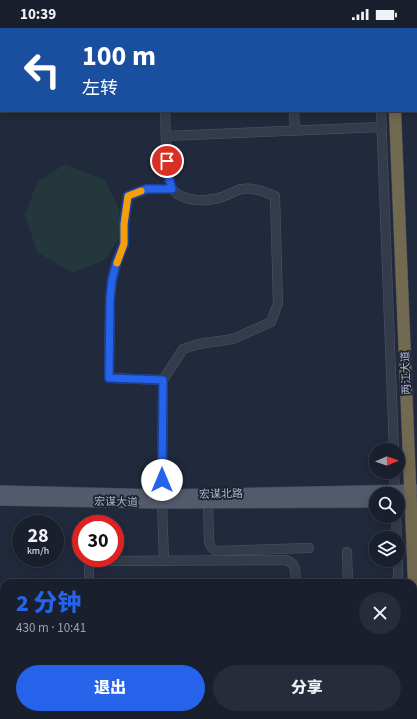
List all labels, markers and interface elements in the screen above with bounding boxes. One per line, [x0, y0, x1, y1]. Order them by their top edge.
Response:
text: 10:39 [20, 4, 56, 25]
text: 100 m [82, 36, 156, 76]
icon: left [16, 44, 68, 96]
text: 左转 [82, 76, 118, 101]
pin [150, 144, 184, 178]
icon: arrive [156, 150, 178, 172]
street label: 两江大道 [398, 351, 414, 395]
north arrow [369, 443, 405, 479]
map controls [369, 443, 405, 567]
position arrow [141, 459, 183, 501]
street label: 宏谋北路 [199, 486, 243, 502]
button: search [369, 487, 405, 523]
street label: 宏谋大道 [94, 494, 138, 510]
speed limit sign: 30 [72, 515, 124, 567]
text: 28 [27, 522, 49, 550]
button: layers [369, 531, 405, 567]
text: km/h [27, 544, 49, 558]
text: 2 分钟 [16, 586, 82, 621]
button: close [359, 592, 401, 634]
text: 430 m · 10:41 [16, 619, 86, 637]
button: 退出 [16, 665, 205, 711]
button: 分享 [213, 665, 401, 711]

